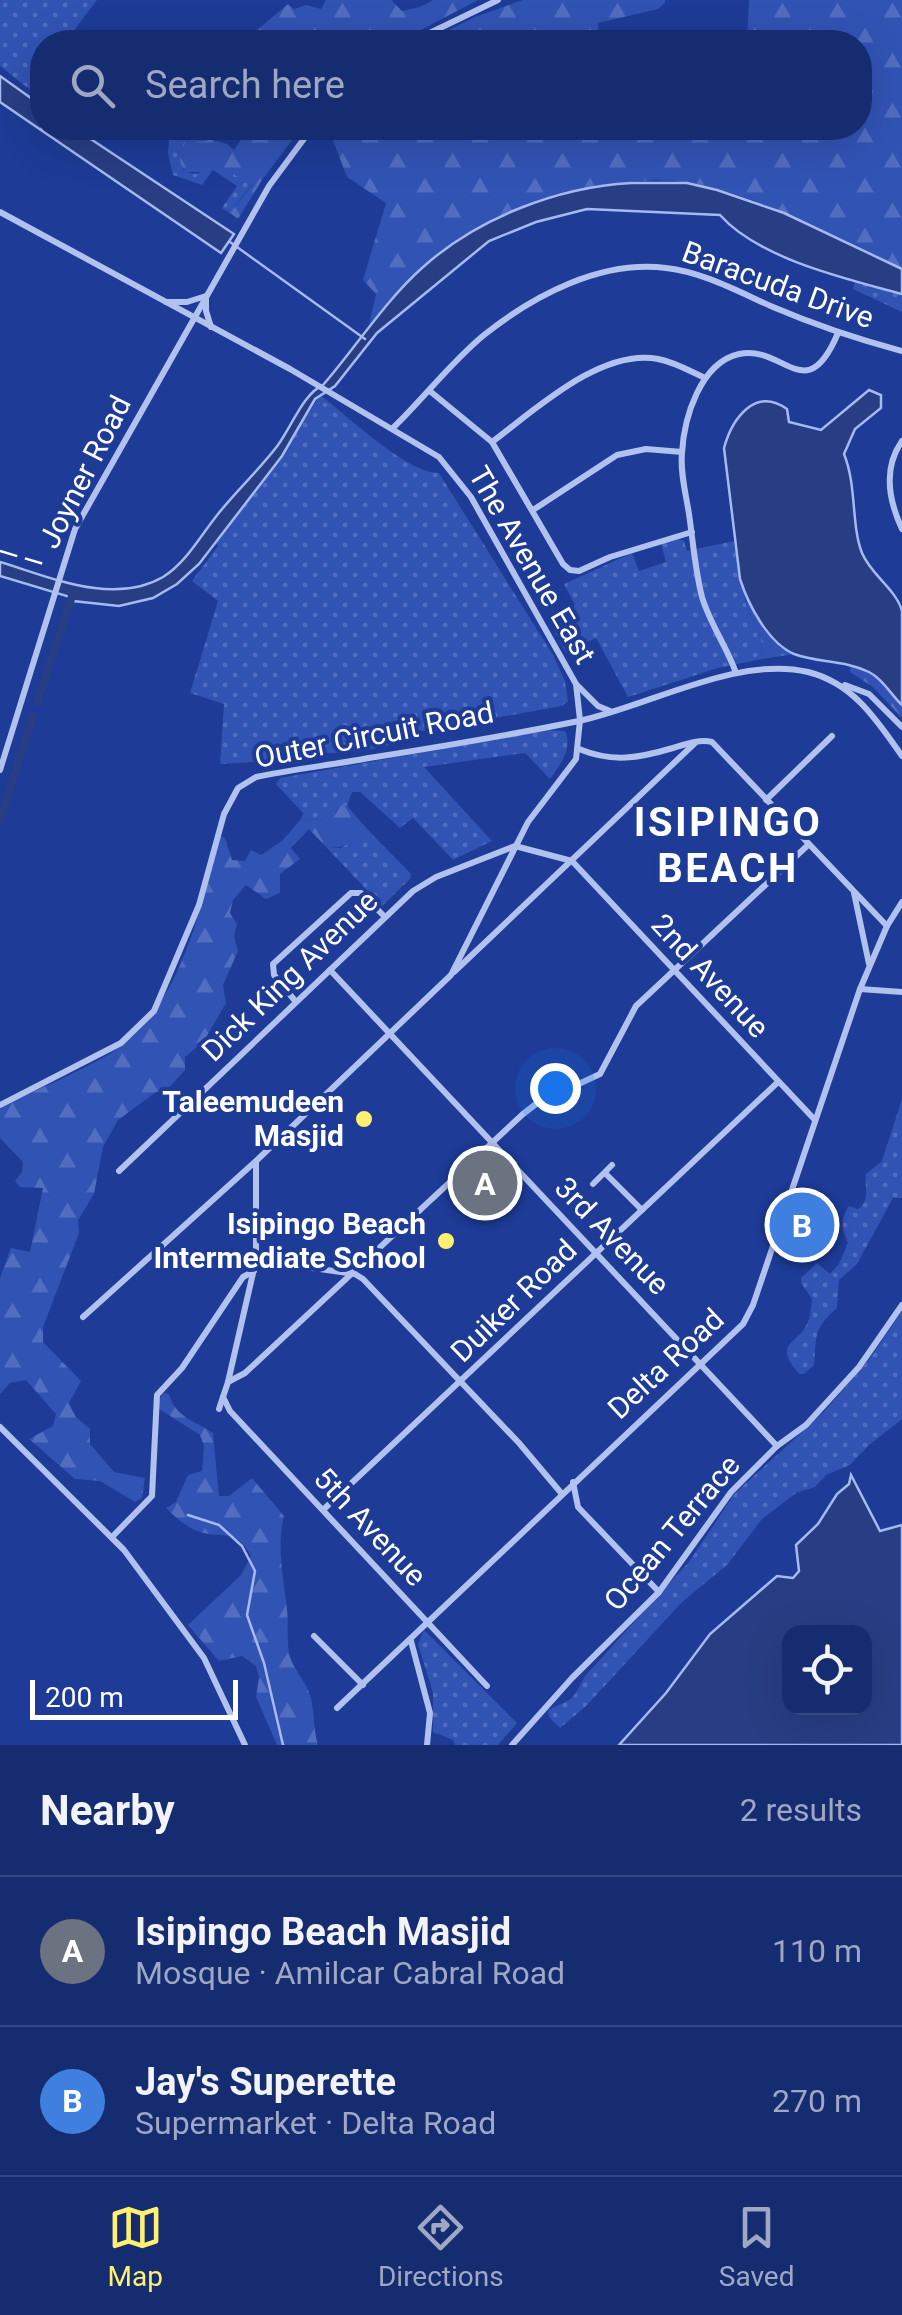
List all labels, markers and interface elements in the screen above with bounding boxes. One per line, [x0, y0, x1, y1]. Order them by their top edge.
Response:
search box [30, 30, 872, 140]
icon: search [65, 58, 120, 113]
text: Search here [145, 63, 345, 107]
street label: Baracuda Drive [678, 234, 879, 335]
street label: Joyner Road [31, 390, 138, 554]
street label: The Avenue East [462, 460, 603, 670]
street label: Outer Circuit Road [251, 694, 496, 775]
district label: ISIPINGO BEACH [634, 799, 822, 892]
street label: Dick King Avenue [195, 883, 385, 1068]
street label: 2nd Avenue [644, 907, 776, 1045]
your location [530, 1063, 581, 1114]
place label: Taleemudeen Masjid [162, 1084, 344, 1153]
marker: Taleemudeen Masjid [353, 1108, 375, 1130]
pin: A [452, 1146, 518, 1220]
street label: 3rd Avenue [548, 1170, 677, 1301]
pin: B [770, 1188, 834, 1262]
place label: Isipingo Beach Intermediate School [153, 1206, 426, 1275]
marker: Isipingo Beach Intermediate School [435, 1230, 457, 1252]
street label: Duiker Road [444, 1232, 584, 1369]
street label: Delta Road [601, 1301, 731, 1426]
street label: Ocean Terrace [596, 1448, 747, 1617]
street label: 5th Avenue [307, 1460, 434, 1593]
map controls [782, 1625, 872, 1715]
button: locate [782, 1625, 872, 1715]
scale bar [30, 1675, 238, 1720]
text: 200 m [45, 1681, 124, 1714]
text: Nearby [40, 1786, 175, 1835]
text: 2 results [740, 1791, 862, 1829]
text: Isipingo Beach Masjid [135, 1910, 511, 1954]
text: A [62, 1932, 83, 1970]
text: 110 m [772, 1932, 862, 1970]
text: Mosque · Amilcar Cabral Road [135, 1954, 565, 1992]
text: Jay's Superette [135, 2060, 396, 2104]
text: B [62, 2082, 83, 2120]
text: 270 m [772, 2082, 862, 2120]
text: Supermarket · Delta Road [135, 2104, 496, 2142]
tab: Map [108, 2200, 163, 2293]
tab: Directions [378, 2200, 504, 2293]
tab: Saved [719, 2200, 794, 2293]

